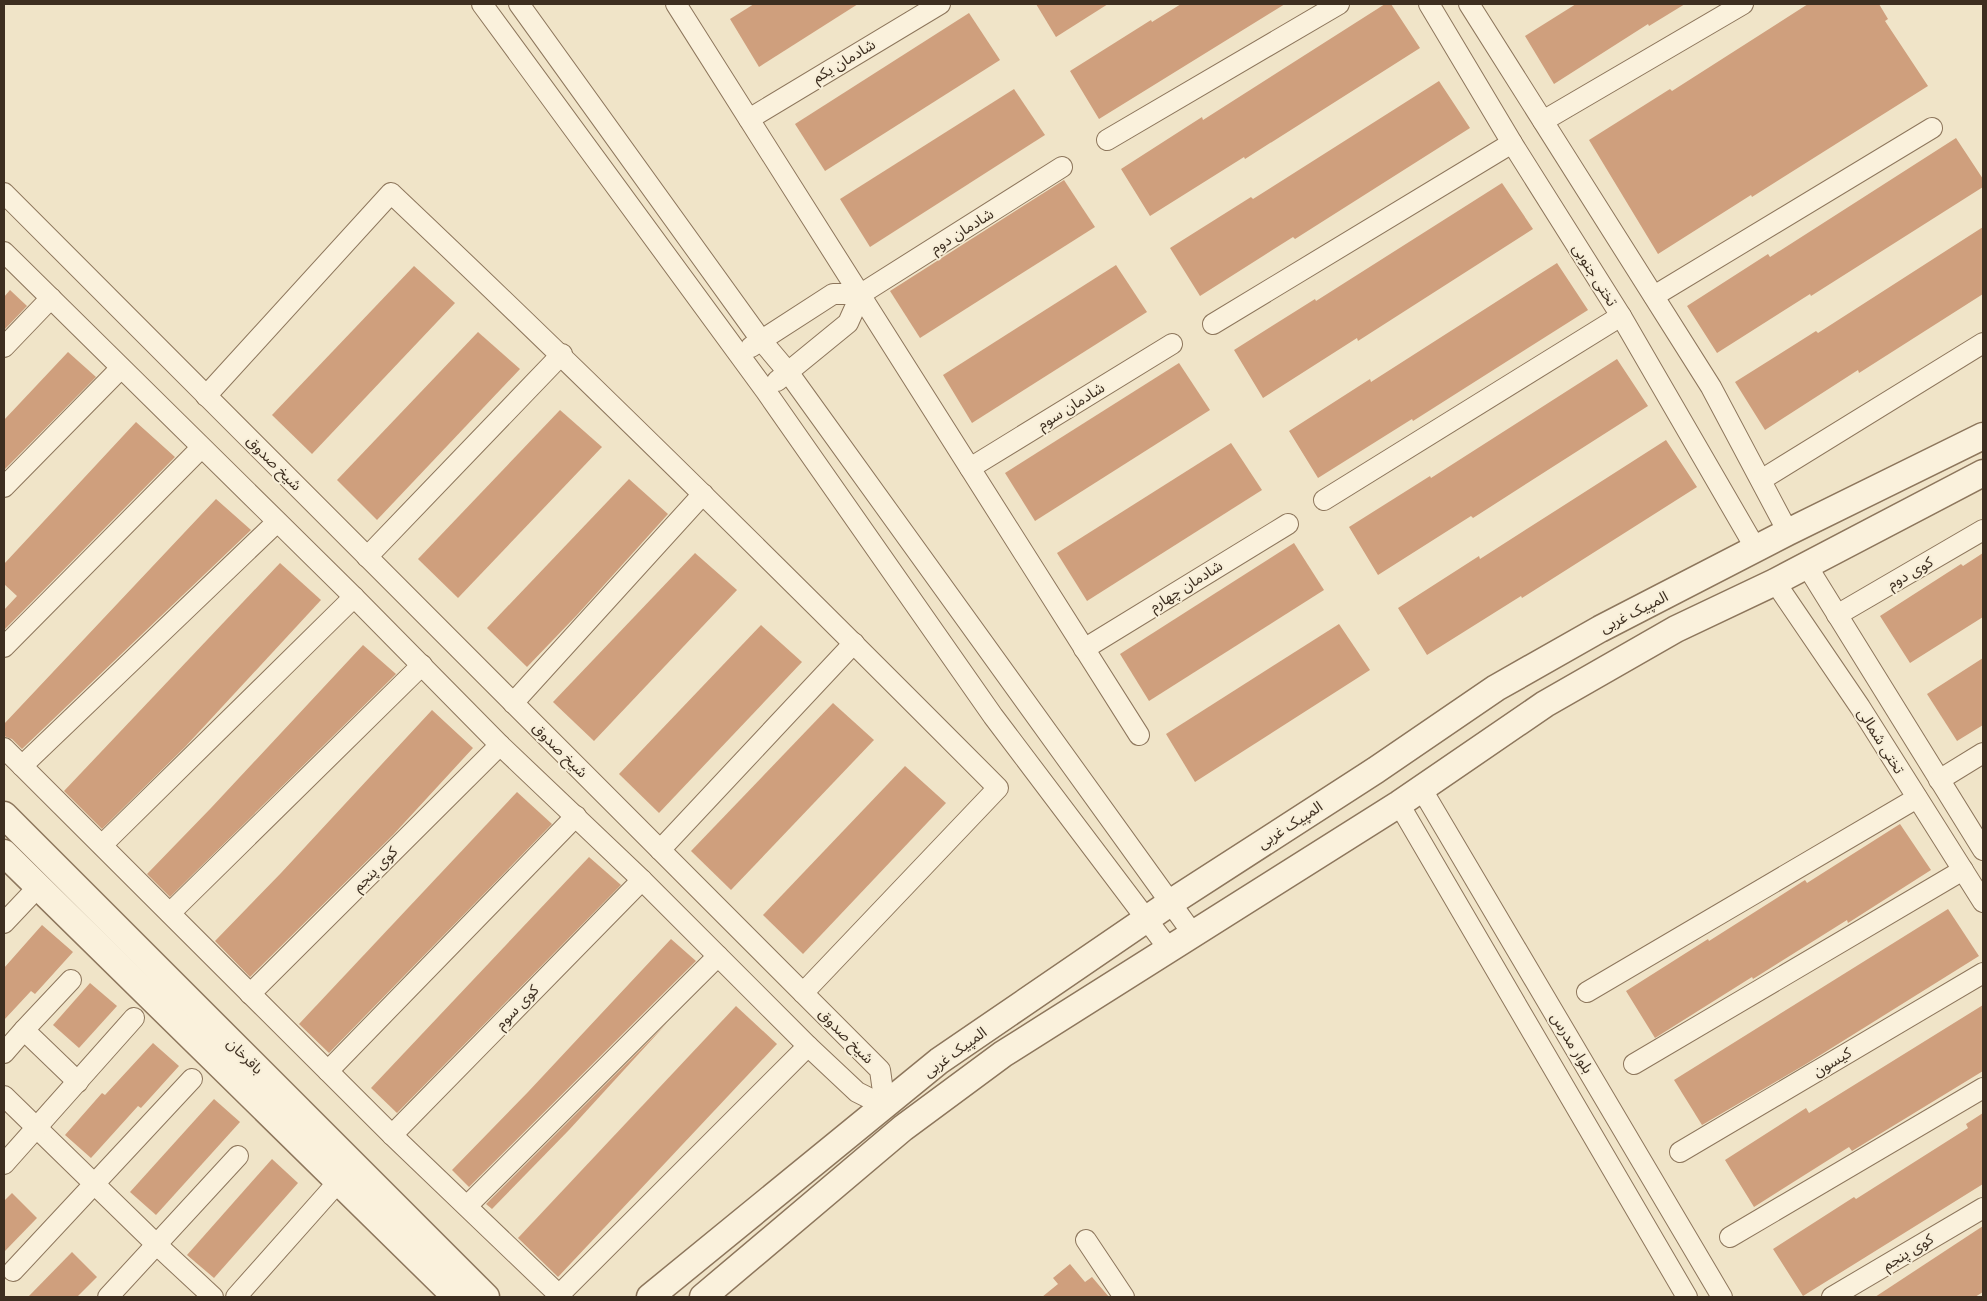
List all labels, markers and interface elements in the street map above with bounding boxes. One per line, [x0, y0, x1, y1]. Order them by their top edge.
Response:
street label: شادمان یکم [808, 33, 880, 89]
street label: شادمان دوم [926, 203, 998, 259]
street label: تختی جنوبی [1569, 239, 1623, 310]
street label: شادمان سوم [1033, 376, 1109, 435]
street label: شیخ صدوق [240, 430, 307, 497]
street label: کوی دوم [1883, 551, 1938, 595]
street label: شادمان چهارم [1145, 555, 1227, 617]
street label: المپیک غربی [1596, 585, 1672, 638]
street label: تختی شمالی [1854, 704, 1910, 777]
street label: شیخ صدوق [526, 717, 593, 784]
street label: المپیک غربی [1253, 796, 1327, 854]
street label: کوی پنجم [347, 841, 403, 897]
street label: کوی سوم [490, 979, 544, 1034]
street label: شیخ صدوق [812, 1003, 879, 1070]
street label: بلوار مدرس [1547, 1008, 1599, 1077]
street label: المپیک غربی [919, 1021, 991, 1082]
street label: باقرخان [223, 1033, 268, 1078]
street label: کیسون [1808, 1041, 1855, 1081]
street label: کوی پنجم [1878, 1228, 1938, 1276]

